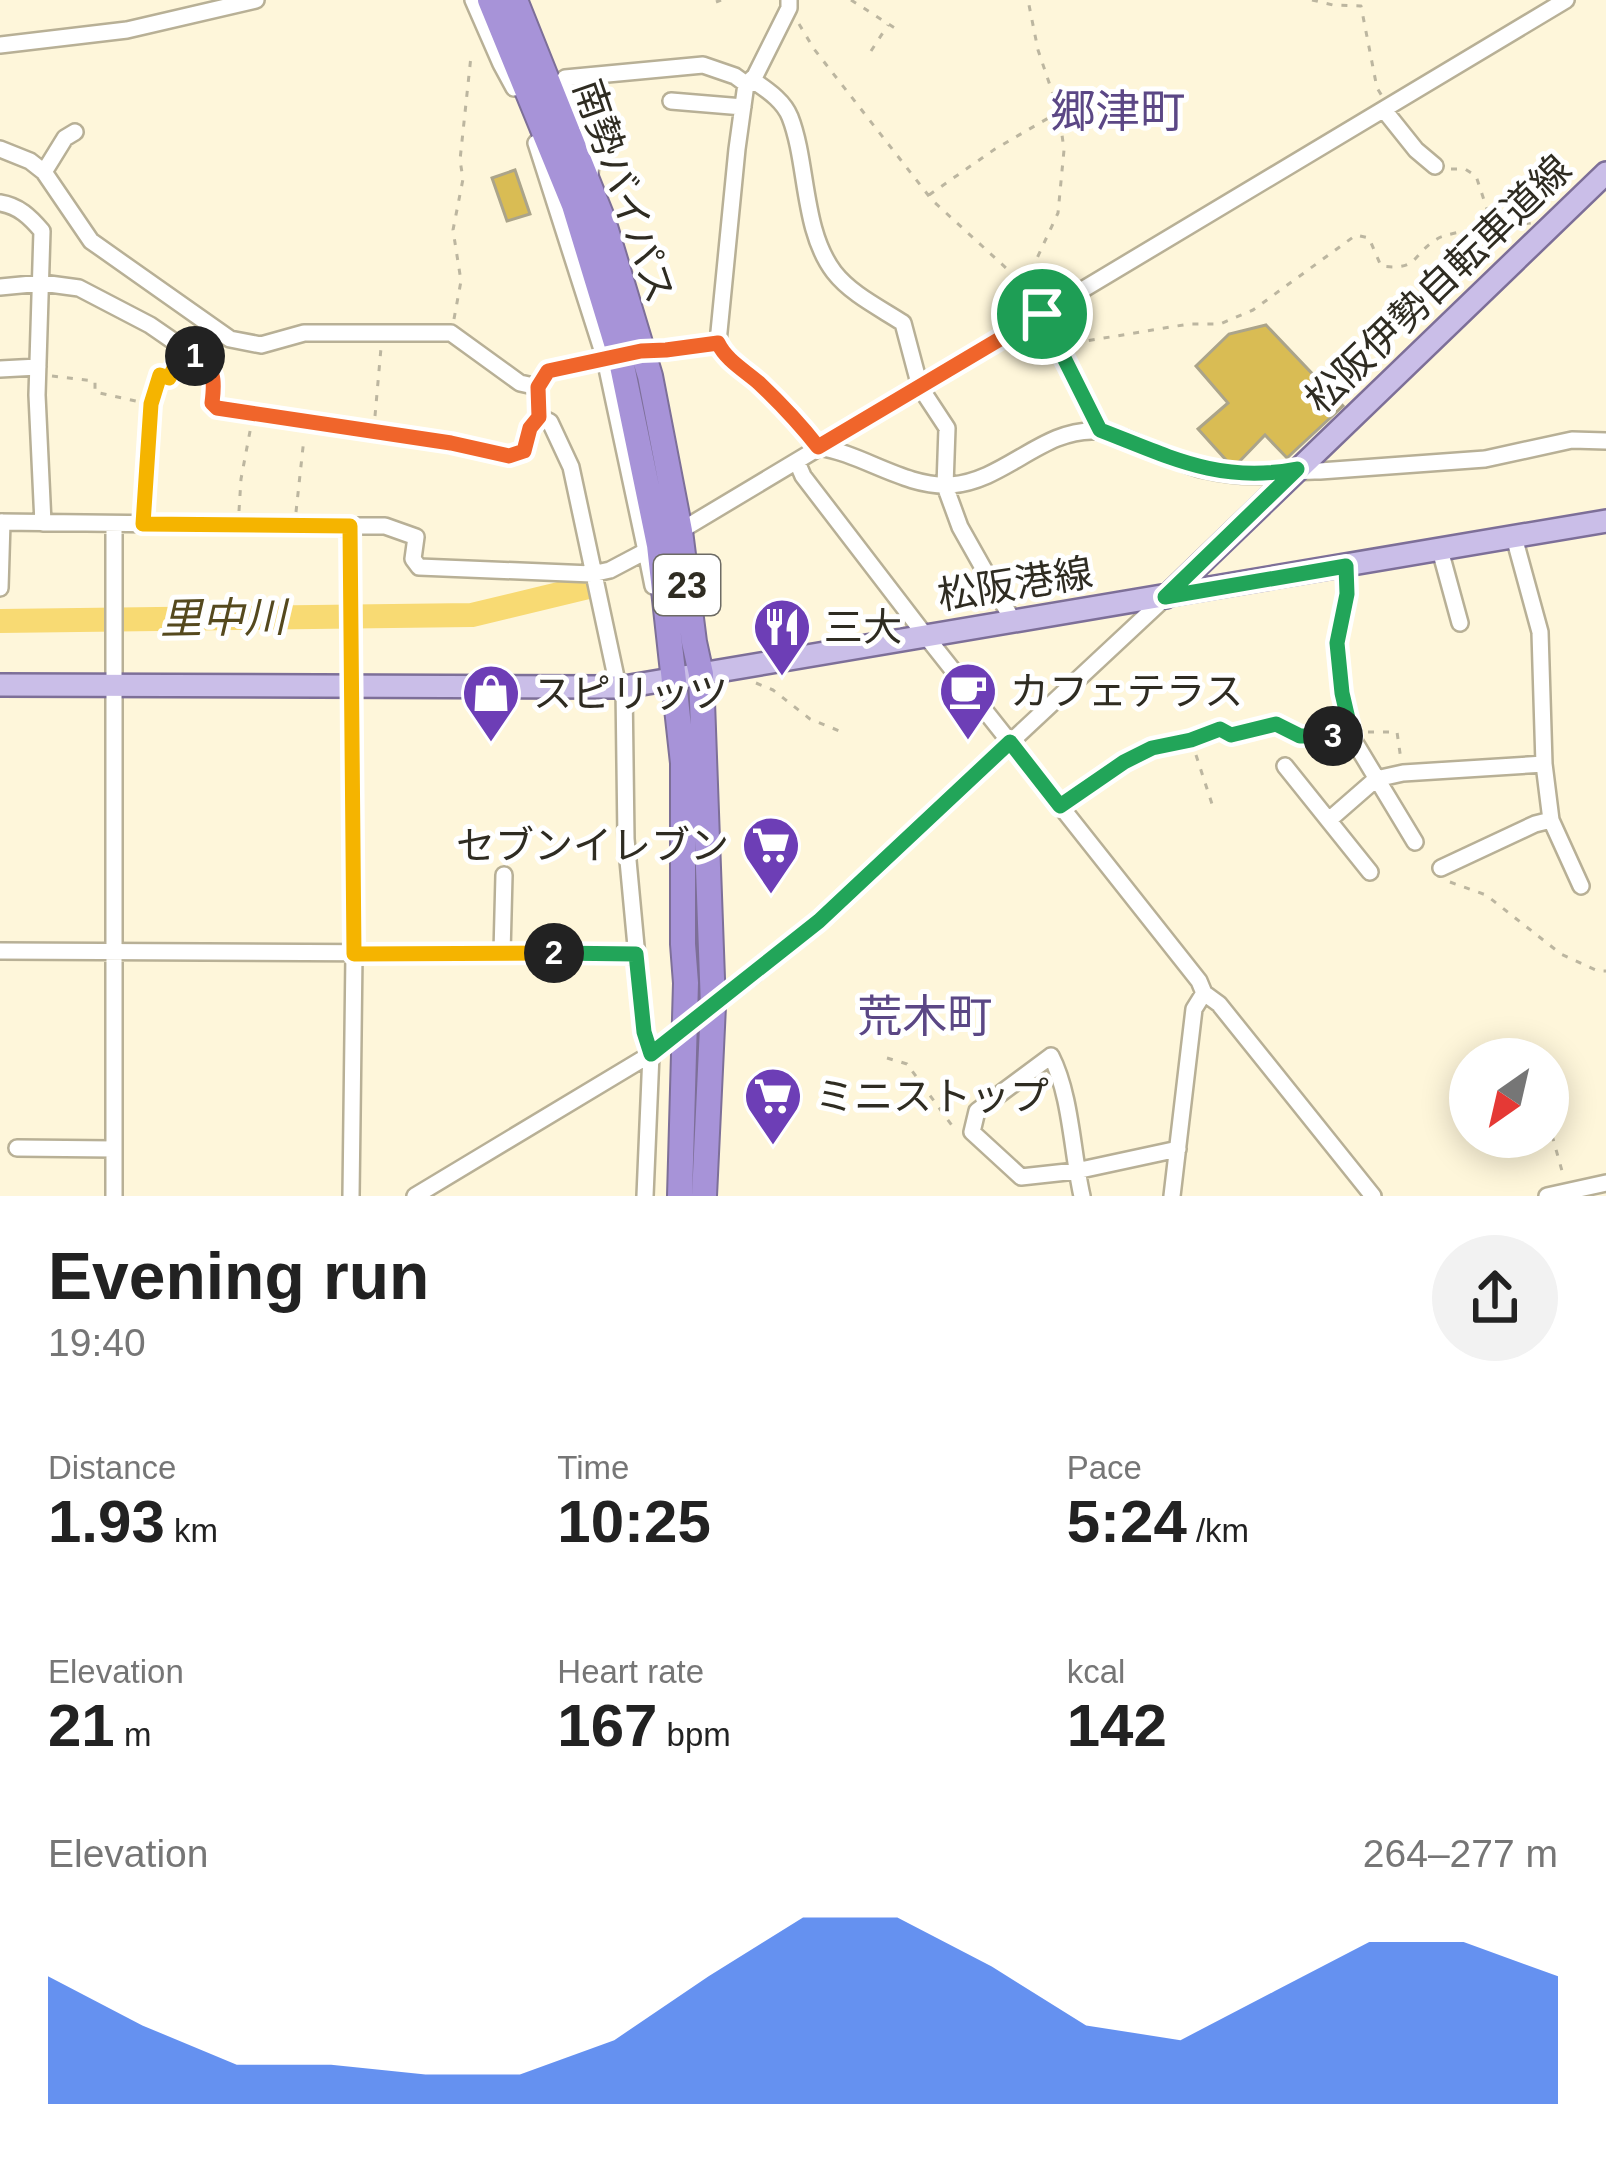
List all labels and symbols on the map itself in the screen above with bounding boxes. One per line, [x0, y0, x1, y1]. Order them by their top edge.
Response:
street label: 南勢バイパス [566, 74, 682, 308]
district label: 郷津町 [1050, 86, 1186, 137]
street label: 松阪伊勢自転車道線 [1297, 147, 1579, 421]
pin [991, 263, 1093, 365]
pin: 1 [165, 326, 225, 386]
street label: 松阪港線 [935, 551, 1095, 617]
road number: 23 [654, 555, 720, 615]
water label: 里中川 [160, 593, 290, 643]
restaurant icon: 三大 [751, 596, 813, 678]
place label: 三大 [824, 606, 902, 649]
cafe icon: カフェテラス [937, 660, 999, 742]
shop icon: スピリッツ [460, 662, 522, 744]
place label: カフェテラス [1010, 670, 1243, 713]
place label: スピリッツ [533, 672, 728, 715]
pin: 3 [1303, 706, 1363, 766]
supermarket icon: セブンイレブン [740, 814, 802, 896]
place label: セブンイレブン [456, 824, 729, 867]
pin: 2 [524, 923, 584, 983]
district label: 荒木町 [857, 991, 993, 1042]
north arrow [1449, 1038, 1569, 1158]
supermarket icon: ミニストップ [742, 1065, 804, 1147]
place label: ミニストップ [815, 1075, 1049, 1118]

